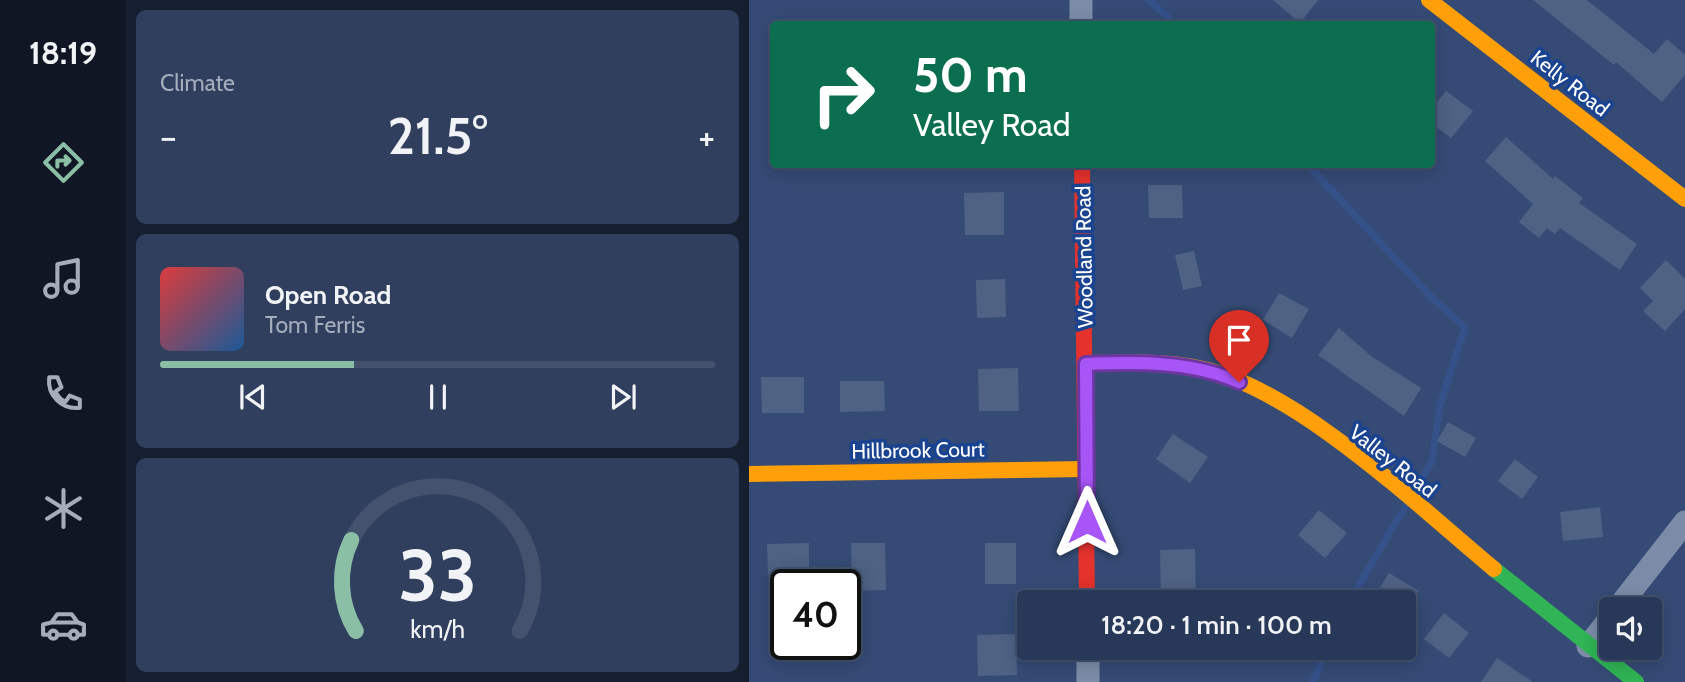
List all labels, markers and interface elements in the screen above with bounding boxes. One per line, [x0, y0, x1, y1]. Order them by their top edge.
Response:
text: 18:19 [29, 33, 97, 72]
text: 50 m [913, 45, 1028, 104]
street label: Kelly Road [1526, 45, 1614, 121]
icon: right [798, 49, 889, 140]
text: Climate [160, 69, 235, 97]
text: 21.5° [387, 104, 488, 167]
text: Valley Road [913, 105, 1071, 144]
text: − [160, 113, 177, 160]
text: + [698, 113, 715, 160]
icon: directions [39, 138, 88, 187]
street label: Woodland Road [1070, 186, 1098, 328]
icon: music [39, 254, 88, 303]
text: Open Road [265, 279, 391, 311]
pin [1209, 310, 1269, 382]
text: Tom Ferris [265, 311, 365, 339]
icon: arrive [1220, 321, 1258, 359]
icon: phone [39, 369, 88, 418]
icon: previous [234, 378, 272, 416]
icon: pause [419, 378, 457, 416]
icon: next [604, 378, 642, 416]
street label: Valley Road [1345, 419, 1441, 503]
street label: Hillbrook Court [851, 436, 985, 464]
icon: climate [39, 484, 88, 533]
position arrow [1050, 485, 1124, 559]
text: 33 [398, 531, 477, 619]
speed limit sign: 40 [770, 569, 861, 660]
map controls [1599, 597, 1662, 660]
button: sound [1599, 597, 1662, 660]
icon: car [39, 600, 88, 649]
text: 18:20 · 1 min · 100 m [1101, 609, 1332, 641]
text: km/h [410, 614, 465, 644]

